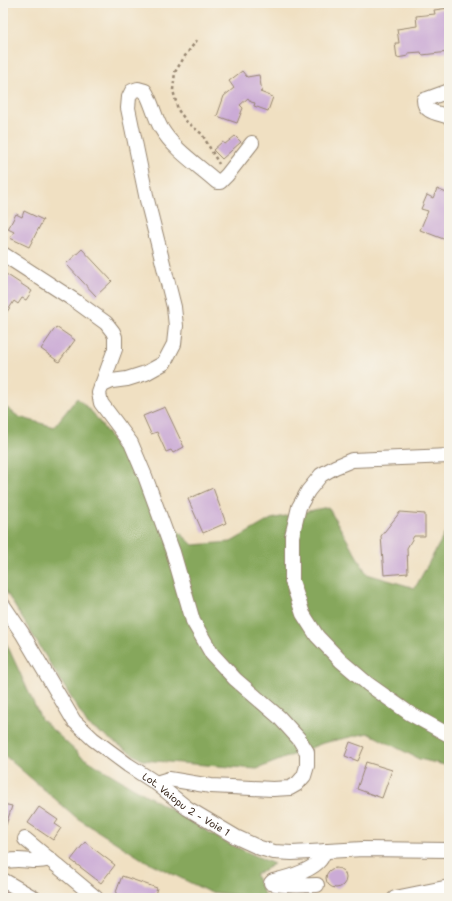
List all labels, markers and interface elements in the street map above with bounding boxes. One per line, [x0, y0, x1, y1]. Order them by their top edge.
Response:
street label: Lot. Vaiopu 2 - Voie 1 [140, 770, 232, 839]

